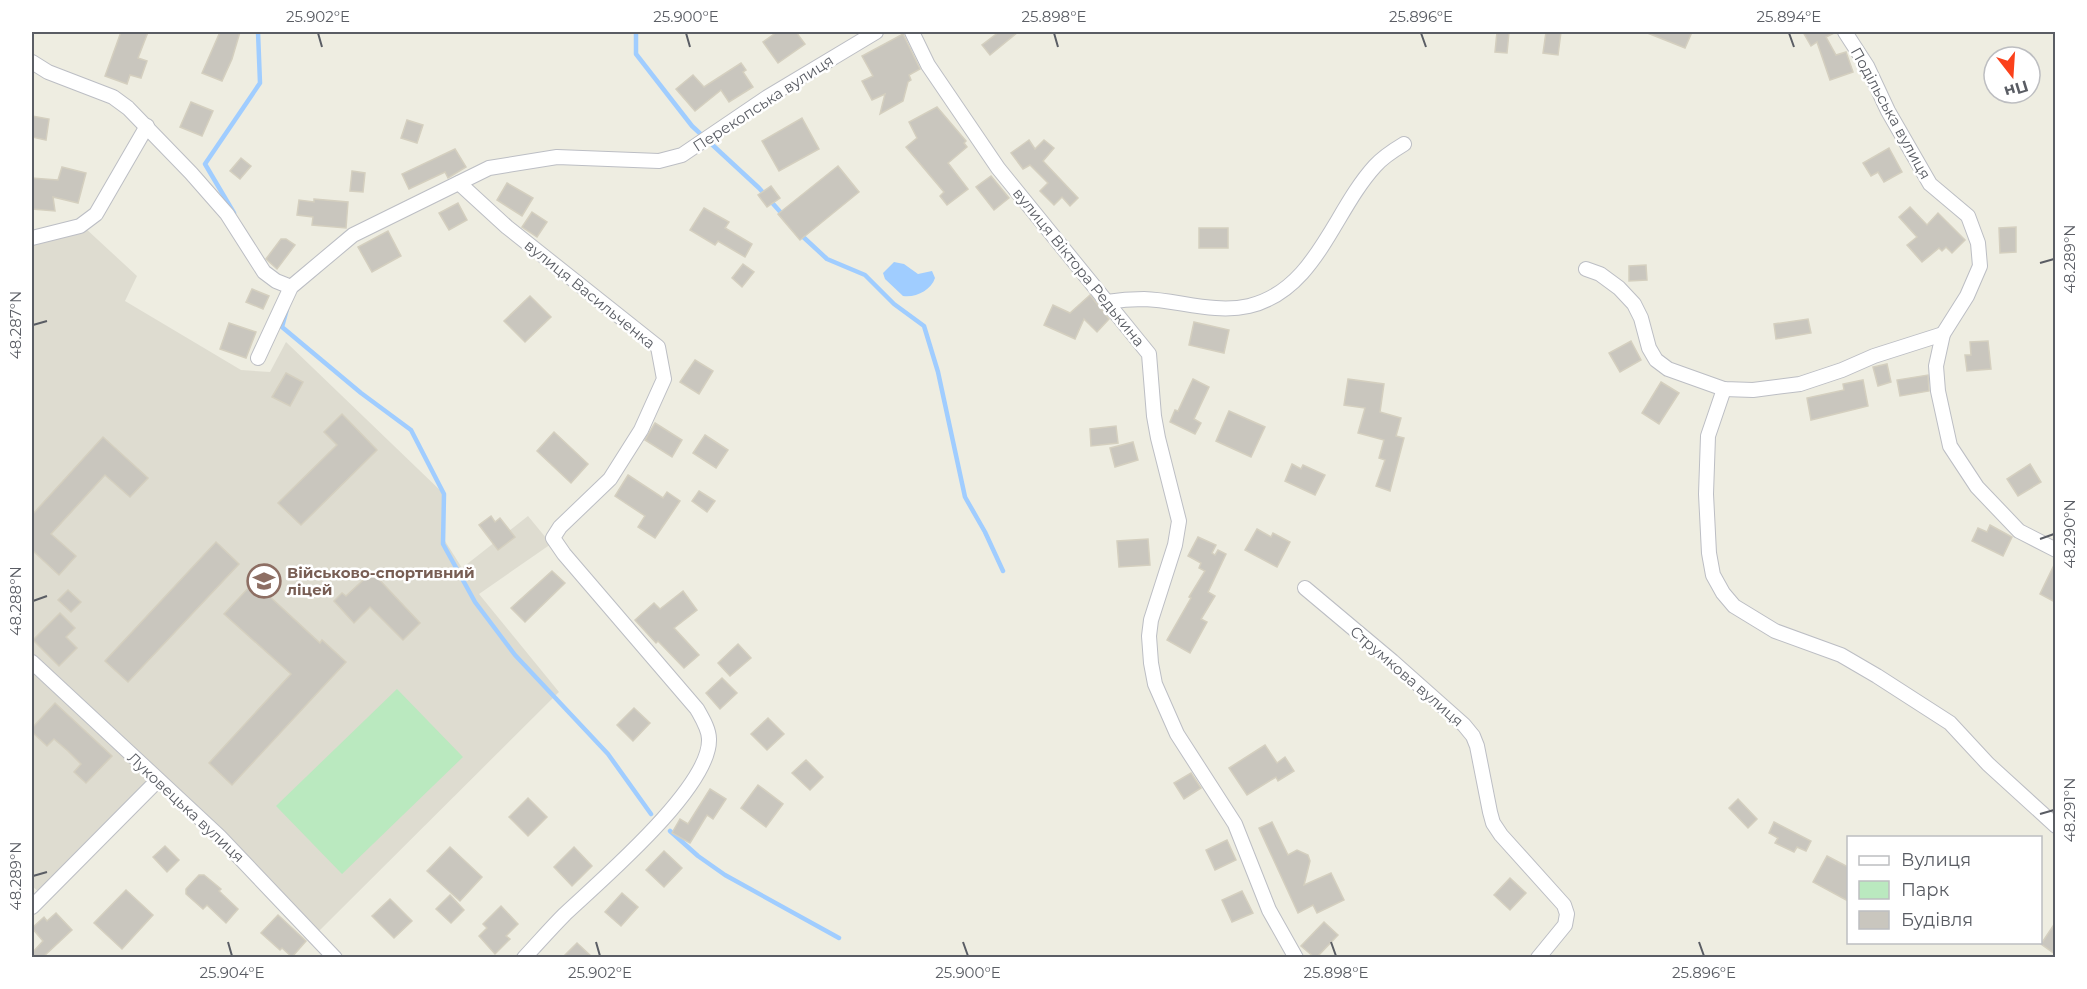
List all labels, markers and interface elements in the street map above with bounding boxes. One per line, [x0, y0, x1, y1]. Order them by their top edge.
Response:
text: 25.902°E [286, 7, 350, 26]
text: 25.900°E [653, 7, 719, 26]
text: 25.898°E [1022, 7, 1086, 26]
text: 25.896°E [1389, 7, 1453, 26]
text: 25.894°E [1757, 7, 1821, 26]
street label: Подільська вулиця [1847, 44, 1935, 182]
north arrow [1982, 45, 2042, 105]
street label: Перекопська вулиця [689, 50, 837, 156]
text: Пн [2002, 76, 2031, 101]
street label: вулиця Віктора Редькина [1009, 184, 1149, 350]
text: 48.289°N [2060, 225, 2079, 293]
street label: вулиця Васильченка [521, 235, 659, 353]
text: 48.287°N [6, 291, 25, 359]
text: 48.290°N [2060, 499, 2079, 569]
school or university icon: Військово-спортивний ліцей [246, 563, 282, 599]
place label: Військово-спортивний ліцей [287, 563, 475, 599]
text: 48.288°N [6, 566, 25, 636]
street label: Струмкова вулиця [1346, 622, 1468, 730]
street label: Луковецька вулиця [124, 748, 248, 866]
text: 48.291°N [2060, 778, 2079, 842]
legend [1847, 836, 2042, 944]
text: 48.289°N [6, 842, 25, 910]
text: Вулиця [1901, 849, 1971, 871]
text: Парк [1901, 879, 1950, 901]
text: Будівля [1901, 909, 1973, 931]
text: 25.904°E [199, 963, 265, 982]
text: 25.902°E [568, 963, 632, 982]
text: 25.900°E [935, 963, 1001, 982]
text: 25.898°E [1304, 963, 1368, 982]
text: 25.896°E [1672, 963, 1736, 982]

